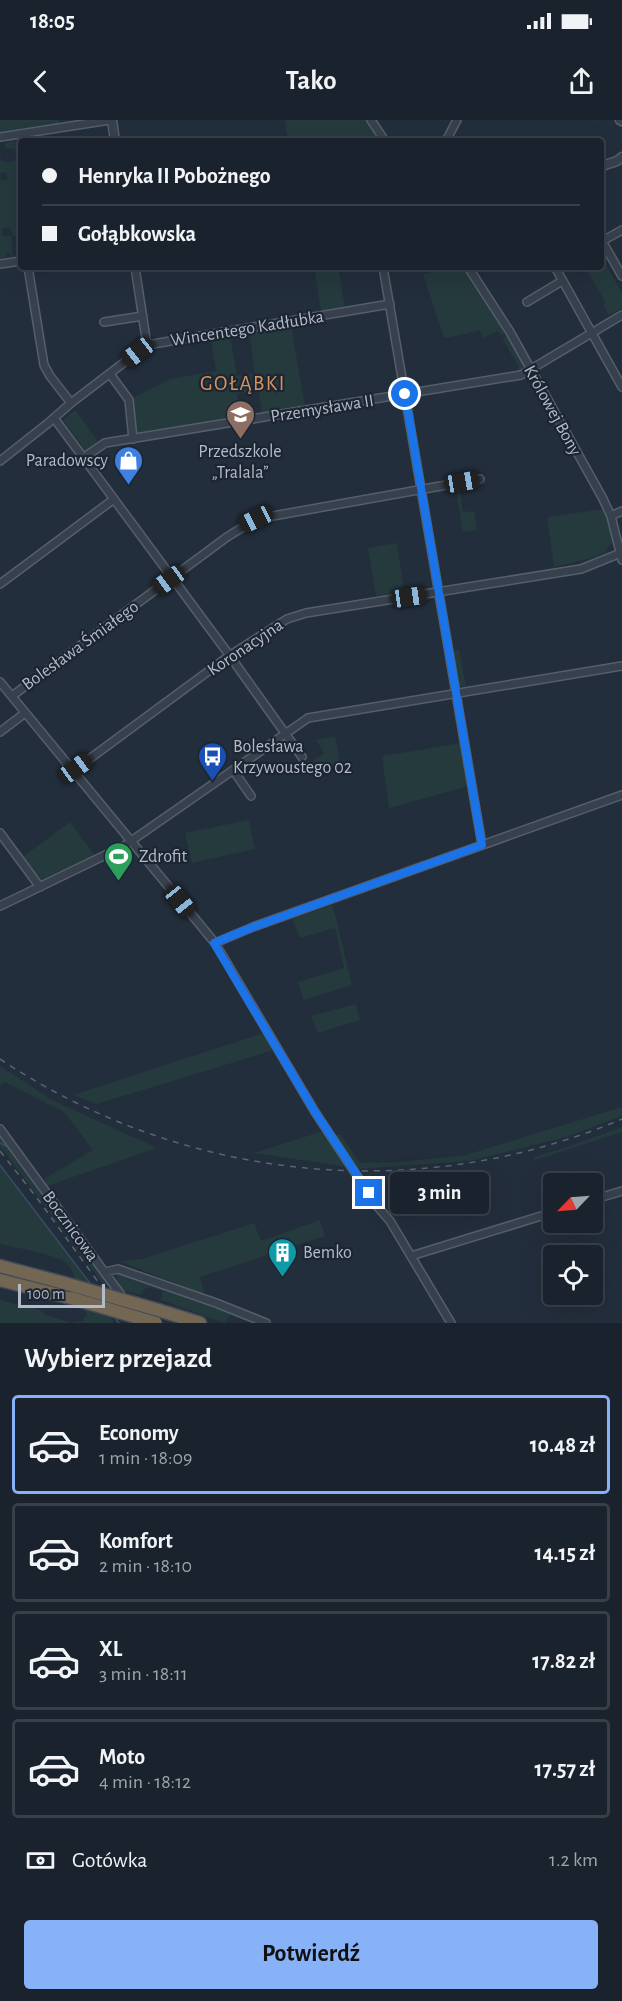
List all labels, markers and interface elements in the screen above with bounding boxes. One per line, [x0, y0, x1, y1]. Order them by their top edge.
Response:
text: 18:05 [30, 10, 75, 32]
icon: back [24, 65, 57, 98]
icon: share [565, 65, 598, 98]
text: Tako [285, 67, 337, 94]
text: Henryka II Pobożnego [78, 165, 271, 187]
text: Gołąbkowska [78, 223, 196, 245]
street label: Wincentego Kadłubka [169, 308, 325, 350]
car [118, 334, 158, 370]
street label: Królowej Bony [520, 362, 584, 459]
district label: GOŁĄBKI [200, 373, 286, 394]
route start [391, 380, 418, 407]
street label: Przemysława II [269, 392, 375, 426]
school or university icon: Przedszkole „Tralala” [224, 398, 256, 440]
place label: Przedszkole „Tralala” [198, 443, 282, 482]
shop icon: Paradowscy [113, 444, 145, 486]
place label: Paradowscy [26, 452, 108, 470]
car [443, 470, 481, 494]
car [236, 503, 276, 535]
car [149, 562, 189, 598]
car [390, 586, 428, 608]
street label: Bolesława Śmiałego [17, 595, 142, 694]
street label: Koronacyjna [204, 616, 287, 680]
place label: Bolesława Krzywoustego 02 [233, 738, 352, 777]
bus stop icon: Bolesława Krzywoustego 02 [196, 740, 228, 782]
car [56, 750, 96, 786]
sports icon: Zdrofit [102, 840, 134, 882]
place label: Zdrofit [139, 848, 188, 866]
car [162, 881, 198, 921]
callout: 3 min [390, 1172, 489, 1214]
north arrow [543, 1173, 603, 1233]
map controls [543, 1173, 603, 1305]
route end [355, 1179, 382, 1206]
text: 3 min [418, 1183, 461, 1203]
street label: Bocznicowa [39, 1188, 102, 1265]
building icon: Bemko [266, 1236, 298, 1278]
place label: Bemko [303, 1244, 352, 1262]
button: locate [543, 1245, 603, 1305]
scale bar [18, 1281, 105, 1308]
text: 100 m [27, 1286, 65, 1302]
text: Wybierz przejazd [24, 1345, 212, 1372]
icon: car [27, 1418, 81, 1472]
text: Economy [99, 1422, 179, 1444]
text: 10.48 zł [530, 1434, 595, 1456]
text: 1 min · 18:09 [99, 1448, 192, 1468]
icon: car [27, 1526, 81, 1580]
text: Komfort [99, 1530, 173, 1552]
text: 14.15 zł [535, 1542, 595, 1564]
text: 2 min · 18:10 [99, 1556, 192, 1576]
icon: car [27, 1634, 81, 1688]
text: XL [99, 1638, 122, 1660]
text: 17.82 zł [532, 1650, 595, 1672]
text: 3 min · 18:11 [99, 1664, 188, 1684]
icon: car [27, 1742, 81, 1796]
text: Moto [99, 1746, 145, 1768]
text: 17.57 zł [535, 1758, 595, 1780]
text: 4 min · 18:12 [99, 1772, 191, 1792]
icon: cash [24, 1844, 57, 1877]
text: Gotówka [72, 1849, 147, 1871]
text: 1.2 km [549, 1850, 598, 1870]
button: Potwierdź [24, 1920, 598, 1989]

